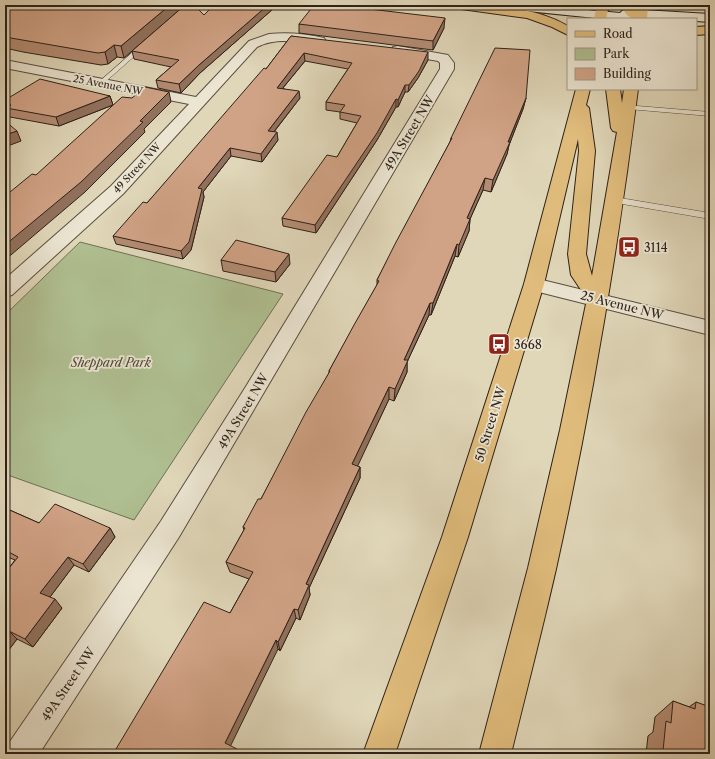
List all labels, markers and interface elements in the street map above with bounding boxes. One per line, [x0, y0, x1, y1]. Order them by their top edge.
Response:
legend [567, 18, 697, 90]
text: Road [603, 26, 633, 41]
text: Park [603, 46, 630, 61]
text: Building [603, 66, 651, 81]
street label: 25 Avenue NW [72, 72, 145, 98]
street label: 49A Street NW [381, 92, 438, 173]
street label: 49 Street NW [110, 139, 164, 196]
bus stop icon: 3114 [616, 234, 642, 260]
place label: 3114 [644, 240, 668, 255]
street label: 25 Avenue NW [579, 287, 666, 323]
bus stop icon: 3668 [486, 331, 512, 357]
place label: 3668 [514, 337, 542, 352]
park label: Sheppard Park [70, 355, 152, 370]
street label: 49A Street NW [215, 370, 272, 451]
street label: 50 Street NW [471, 384, 509, 463]
street label: 49A Street NW [38, 644, 99, 724]

